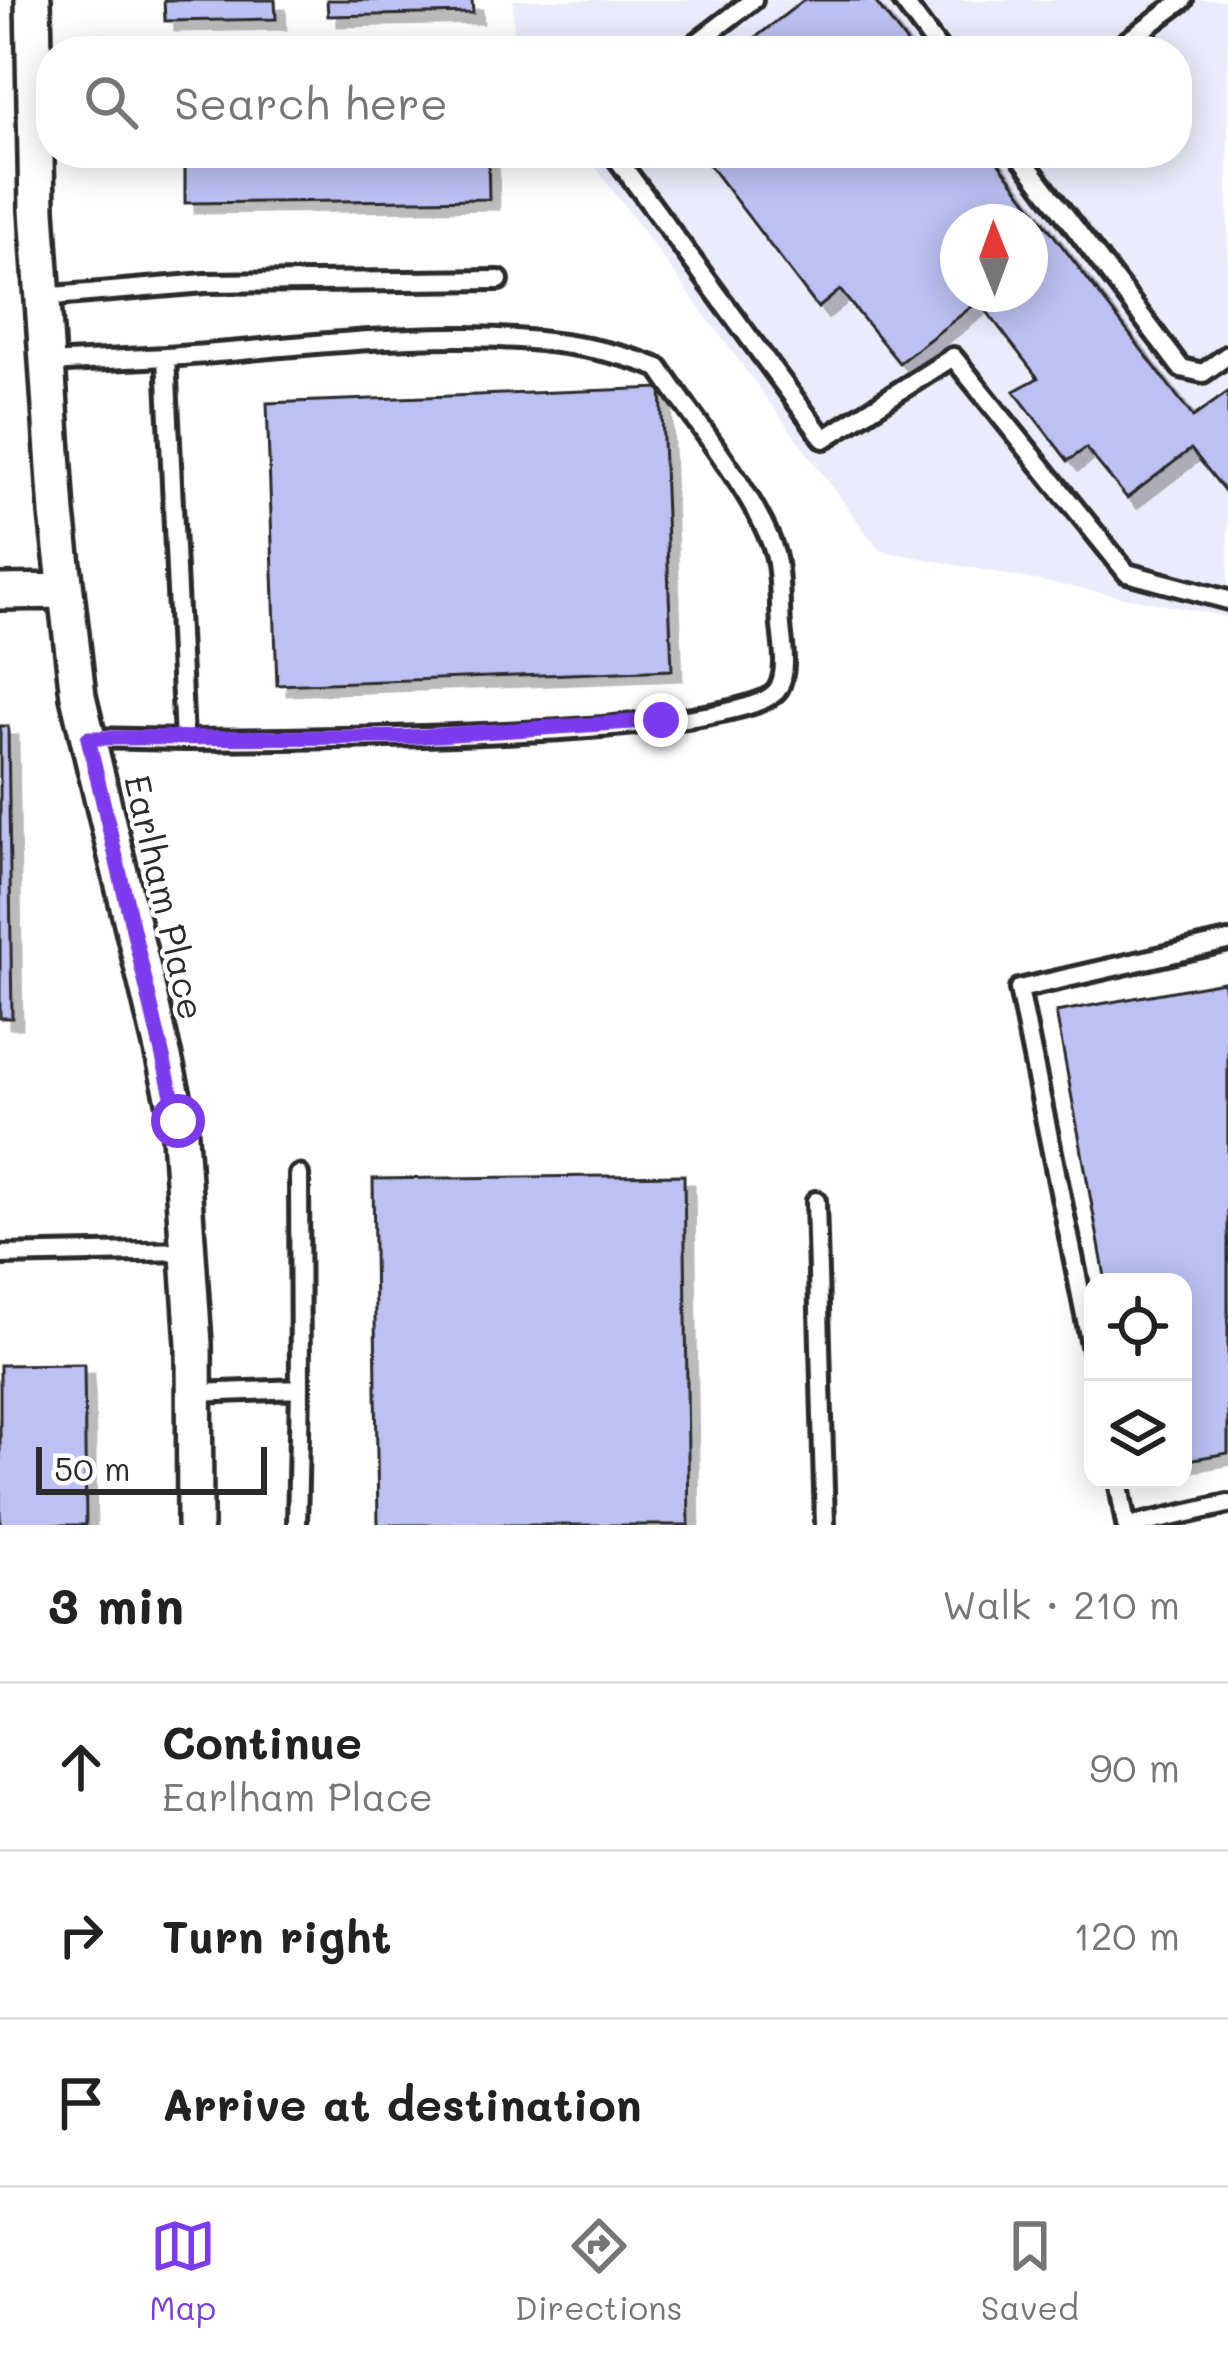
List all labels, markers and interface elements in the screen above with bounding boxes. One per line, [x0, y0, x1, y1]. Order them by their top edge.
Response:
search box [36, 36, 1192, 168]
icon: search [78, 69, 144, 135]
text: Search here [174, 73, 448, 131]
north arrow [940, 204, 1048, 312]
route end [634, 693, 688, 747]
street label: Earlham Place [115, 770, 217, 1024]
route start [151, 1094, 205, 1148]
map controls [1084, 1273, 1192, 1489]
button: locate [1084, 1273, 1192, 1381]
button: layers [1084, 1381, 1192, 1489]
scale bar [36, 1441, 267, 1494]
text: 50 m [54, 1446, 130, 1489]
text: 3 min [48, 1570, 184, 1637]
text: Walk · 210 m [942, 1578, 1180, 1629]
text: Continue [162, 1712, 362, 1770]
icon: ahead [48, 1734, 114, 1800]
text: 90 m [1089, 1741, 1180, 1792]
text: Earlham Place [162, 1770, 433, 1821]
icon: right [48, 1902, 114, 1968]
text: Turn right [162, 1906, 391, 1964]
text: 120 m [1073, 1909, 1180, 1960]
icon: arrive [48, 2070, 114, 2136]
text: Arrive at destination [162, 2074, 642, 2132]
tab: Map [149, 2213, 216, 2328]
tab: Directions [515, 2213, 682, 2328]
tab: Saved [981, 2213, 1079, 2328]

